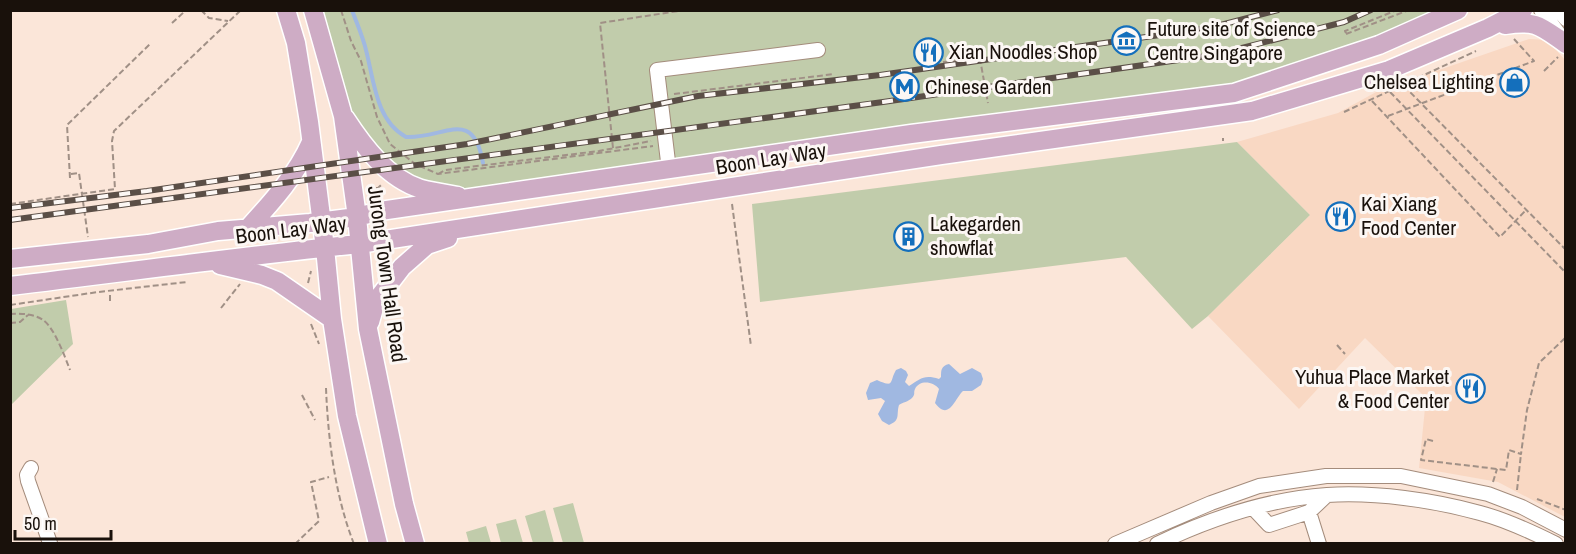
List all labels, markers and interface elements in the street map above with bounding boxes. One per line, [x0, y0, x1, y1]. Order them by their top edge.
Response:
place label: Future site of Science Centre Singapore [1147, 14, 1315, 67]
museum icon: Future site of Science Centre Singapore [1110, 25, 1142, 57]
restaurant icon: Xian Noodles Shop [912, 36, 944, 68]
place label: Xian Noodles Shop [949, 37, 1097, 66]
shop icon: Chelsea Lighting [1499, 66, 1531, 98]
place label: Chelsea Lighting [1364, 67, 1494, 96]
metro station icon: Chinese Garden [888, 71, 920, 103]
place label: Chinese Garden [925, 72, 1051, 101]
street label: Boon Lay Way [714, 135, 829, 182]
street label: Jurong Town Hall Road [361, 184, 414, 364]
place label: Kai Xiang Food Center [1361, 189, 1456, 242]
restaurant icon: Kai Xiang Food Center [1324, 200, 1356, 232]
street label: Boon Lay Way [234, 208, 348, 251]
place label: Lakegarden showflat [930, 209, 1021, 262]
building icon: Lakegarden showflat [893, 220, 925, 252]
place label: Yuhua Place Market & Food Center [1295, 362, 1449, 415]
restaurant icon: Yuhua Place Market & Food Center [1454, 373, 1486, 405]
scale bar [15, 503, 111, 541]
text: 50 m [24, 511, 57, 536]

